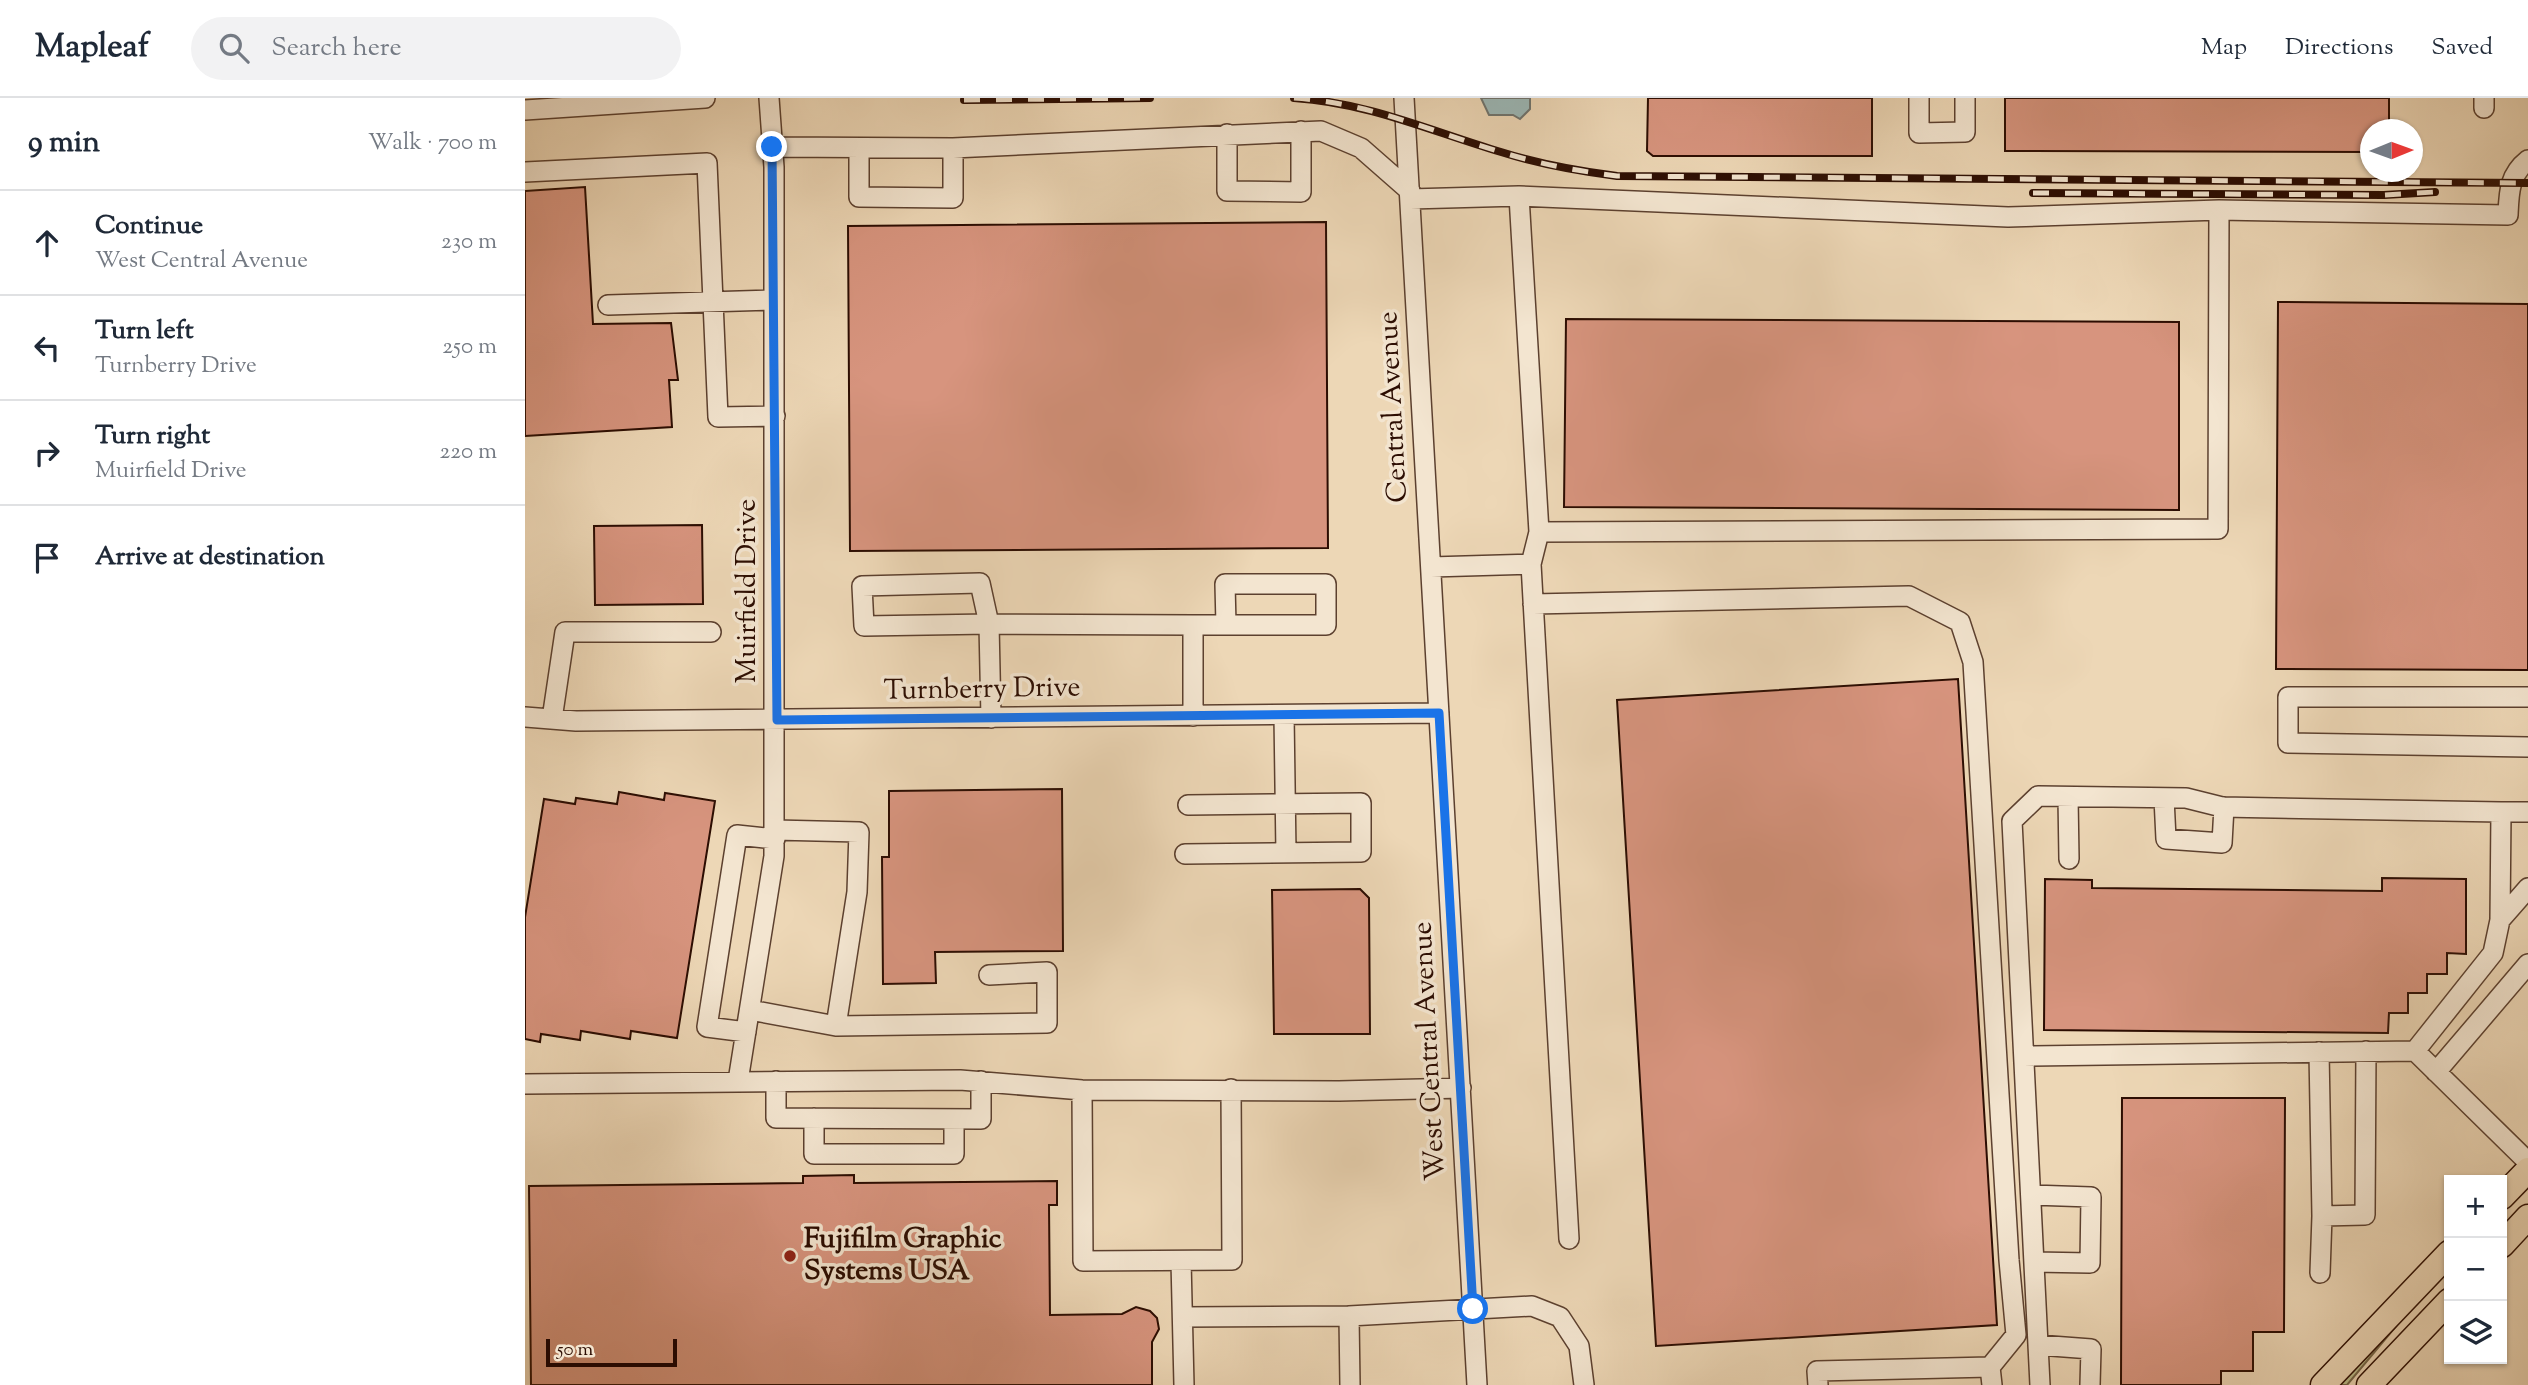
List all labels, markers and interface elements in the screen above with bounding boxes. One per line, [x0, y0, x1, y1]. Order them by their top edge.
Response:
search box [191, 17, 681, 80]
text: Mapleaf [35, 24, 149, 72]
icon: search [215, 29, 253, 67]
text: Search here [271, 30, 402, 67]
text: Map [2201, 31, 2247, 65]
text: Directions [2285, 31, 2393, 65]
text: Saved [2431, 31, 2493, 65]
north arrow [2360, 119, 2423, 182]
text: 9 min [28, 122, 100, 165]
text: Walk · 700 m [368, 127, 497, 160]
route end [756, 131, 787, 162]
text: Continue [95, 208, 203, 245]
icon: ahead [28, 224, 66, 262]
text: 230 m [441, 226, 497, 259]
text: West Central Avenue [95, 245, 308, 278]
street label: Central Avenue [1369, 310, 1419, 504]
text: Turn left [95, 313, 194, 350]
icon: left [28, 329, 66, 367]
text: 250 m [442, 331, 497, 364]
text: Turnberry Drive [95, 350, 257, 383]
text: Turn right [95, 418, 210, 455]
icon: right [28, 434, 66, 472]
text: 220 m [439, 436, 497, 469]
text: Muirfield Drive [95, 455, 247, 488]
street label: Muirfield Drive [728, 499, 768, 683]
icon: arrive [28, 539, 66, 577]
text: Arrive at destination [95, 539, 325, 576]
street label: Turnberry Drive [883, 668, 1081, 712]
street label: West Central Avenue [1403, 920, 1457, 1182]
map controls [2444, 1175, 2507, 1364]
button: + [2444, 1175, 2507, 1238]
place label: Fujifilm Graphic Systems USA [804, 1220, 1002, 1292]
button: − [2444, 1238, 2507, 1301]
marker: Fujifilm Graphic Systems USA [782, 1248, 798, 1264]
route start [1457, 1293, 1488, 1324]
button: layers [2444, 1301, 2507, 1364]
scale bar [546, 1336, 677, 1368]
text: 50 m [557, 1337, 593, 1364]

